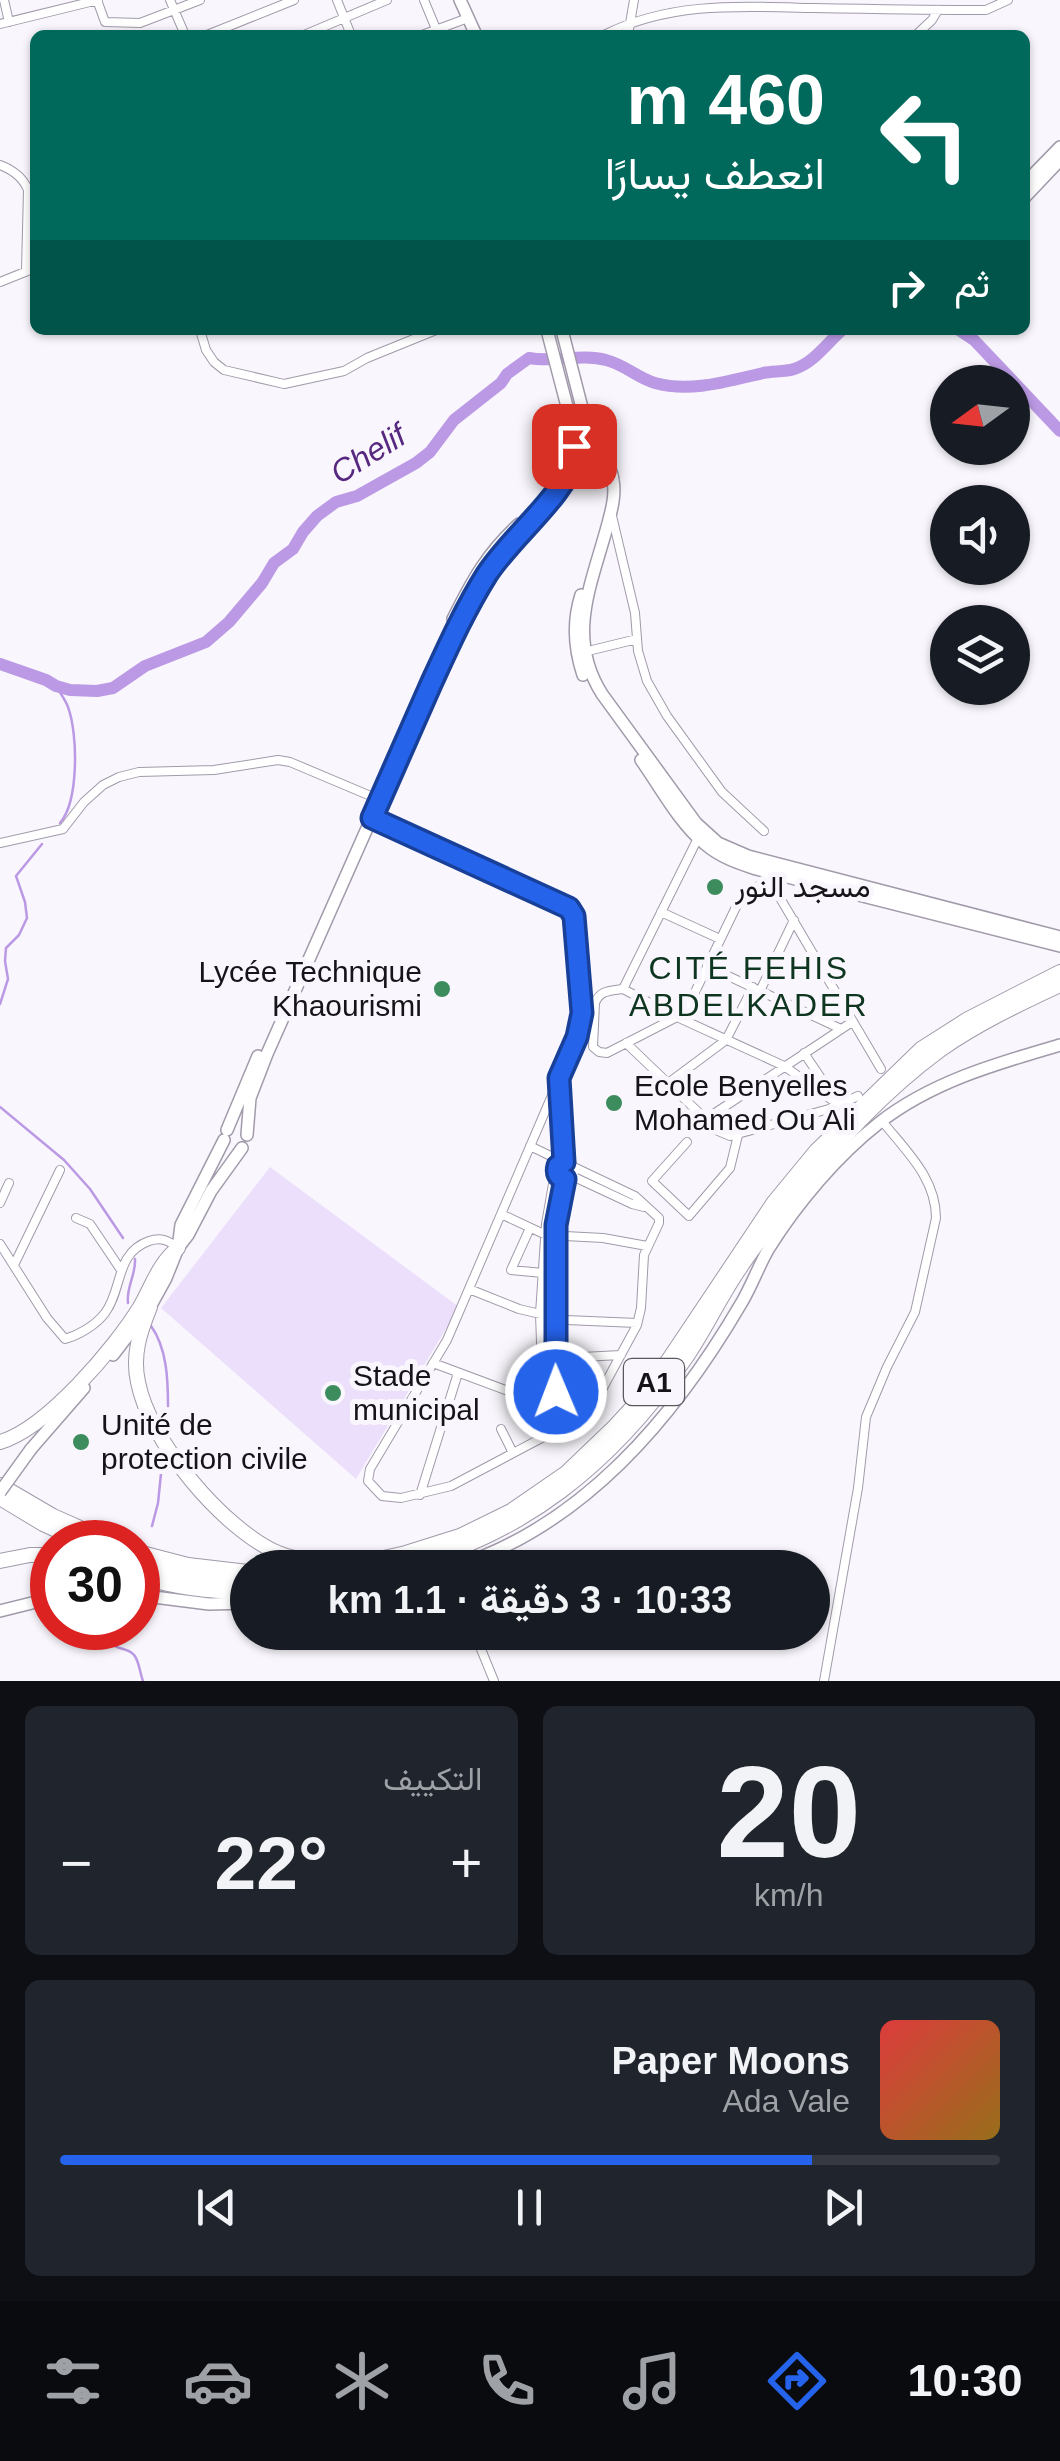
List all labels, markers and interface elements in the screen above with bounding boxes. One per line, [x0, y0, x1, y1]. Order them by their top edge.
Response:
text: 460 m [627, 61, 825, 139]
icon: left [860, 70, 990, 200]
text: انعطف يسارًا [605, 148, 825, 199]
icon: right [879, 260, 934, 315]
text: ثم [954, 263, 990, 305]
north arrow [930, 365, 1030, 465]
map controls [930, 365, 1030, 705]
pin [532, 404, 617, 489]
water label: Chelif [324, 415, 415, 491]
icon: arrive [547, 419, 602, 474]
button: sound [930, 485, 1030, 585]
button: layers [930, 605, 1030, 705]
place label: مسجد النور [734, 870, 870, 905]
marker: مسجد النور [704, 876, 726, 898]
district label: CITÉ FEHIS ABDELKADER [629, 950, 869, 1023]
place label: Lycée Technique Khaourismi [198, 955, 422, 1022]
marker: Lycée Technique Khaourismi [431, 978, 453, 1000]
place label: Ecole Benyelles Mohamed Ou Ali [634, 1069, 856, 1136]
marker: Ecole Benyelles Mohamed Ou Ali [603, 1092, 625, 1114]
position arrow [504, 1340, 608, 1444]
place label: Stade municipal [353, 1359, 480, 1426]
road number: A1 [624, 1359, 684, 1405]
marker: Stade municipal [322, 1382, 344, 1404]
place label: Unité de protection civile [101, 1408, 308, 1475]
marker: Unité de protection civile [70, 1431, 92, 1453]
speed limit sign: 30 [30, 1520, 160, 1650]
text: 10:33 · 3 دقيقة · 1.1 km [328, 1579, 732, 1621]
text: 20 [716, 1739, 861, 1885]
text: التكييف [383, 1761, 483, 1797]
text: 22° [215, 1821, 328, 1905]
text: − [60, 1832, 92, 1894]
text: + [450, 1832, 482, 1894]
text: km/h [754, 1877, 823, 1913]
text: Paper Moons [611, 2040, 850, 2082]
text: Ada Vale [723, 2083, 850, 2119]
icon: previous [189, 2180, 244, 2235]
icon: pause [502, 2180, 557, 2235]
icon: next [816, 2180, 871, 2235]
icon: filters [38, 2346, 108, 2416]
icon: car [183, 2346, 253, 2416]
icon: climate [327, 2346, 397, 2416]
icon: phone [472, 2346, 542, 2416]
icon: music [617, 2346, 687, 2416]
icon: directions [762, 2346, 832, 2416]
text: 10:30 [907, 2355, 1023, 2406]

